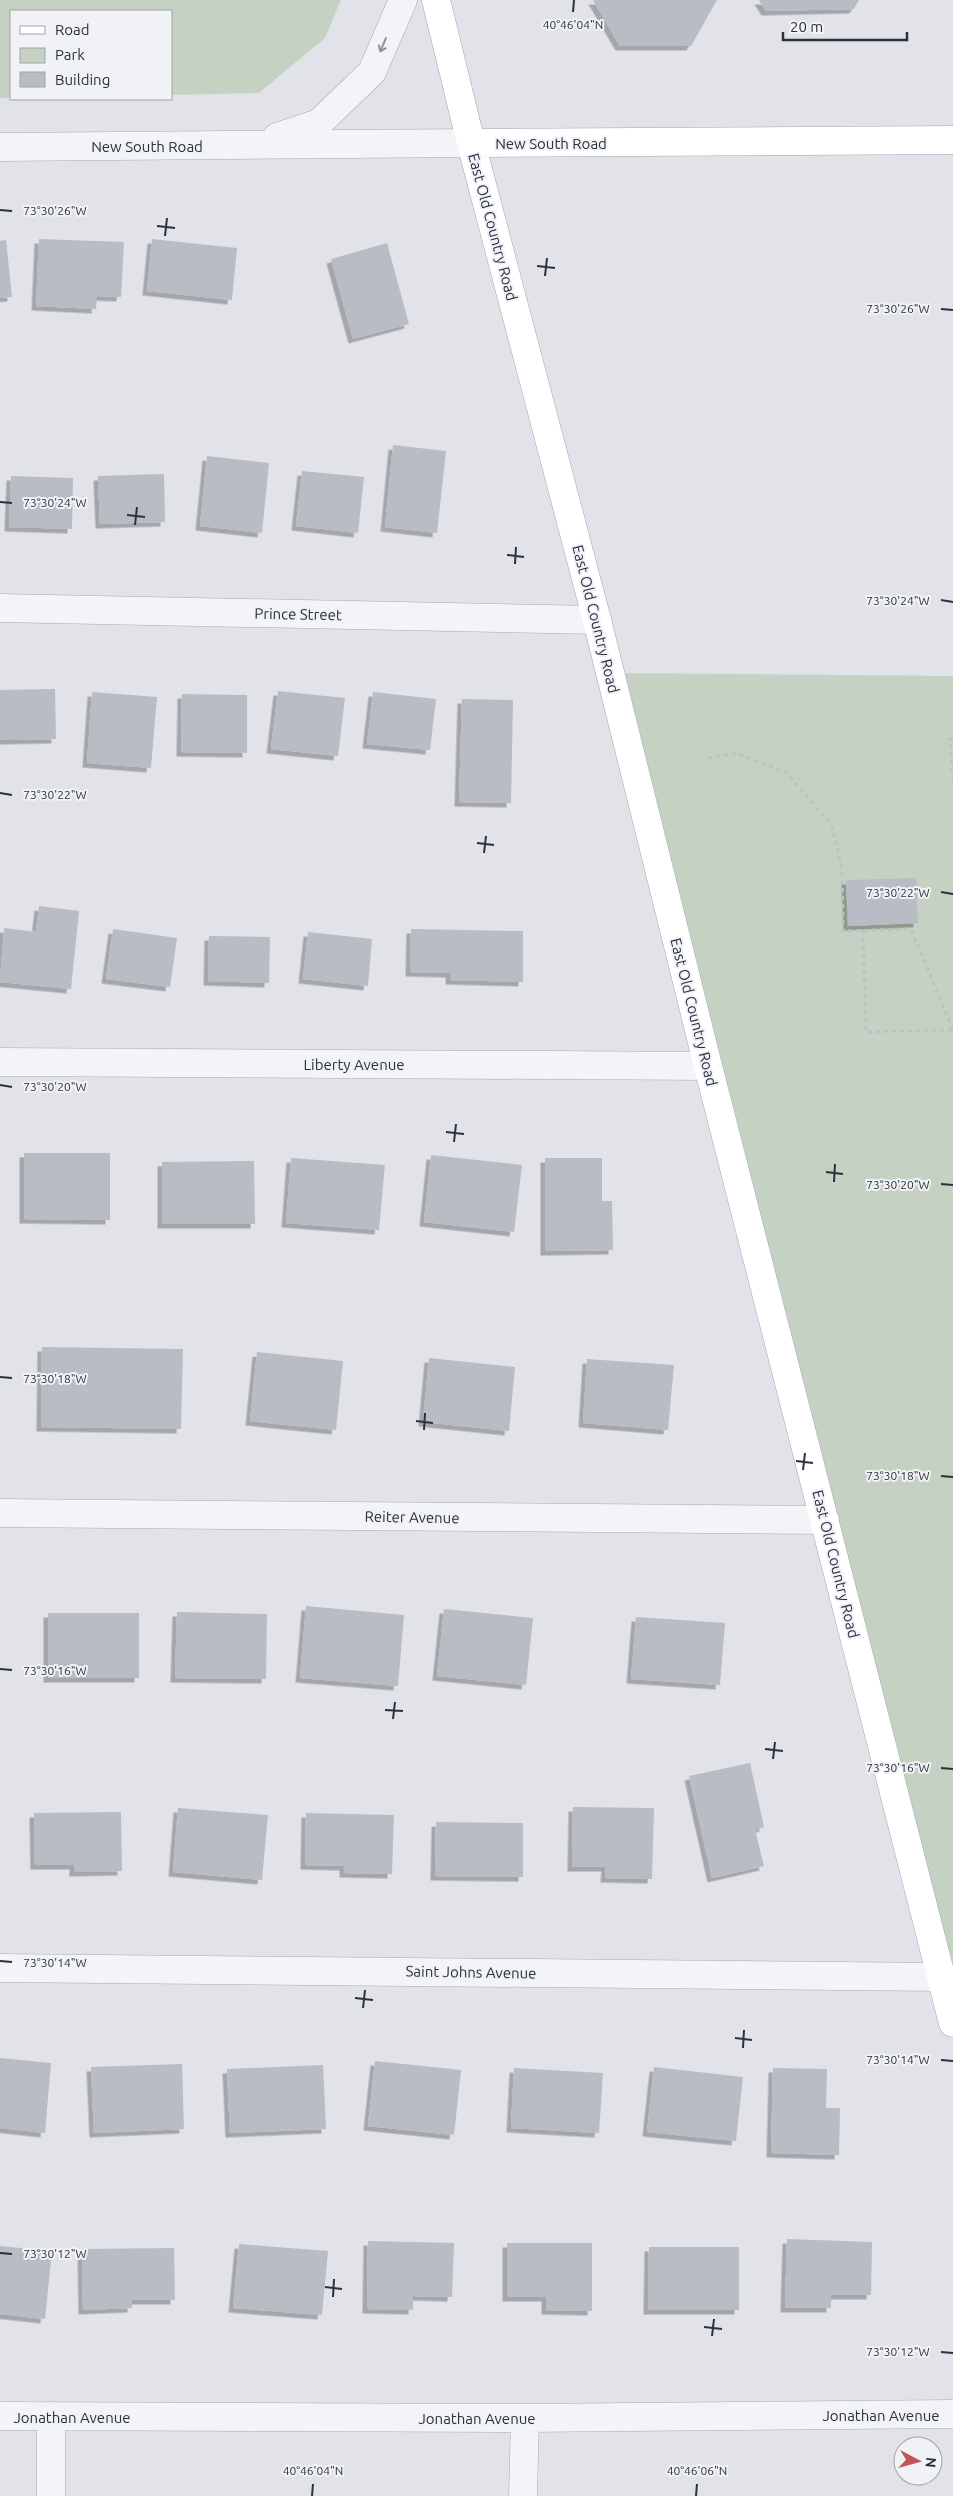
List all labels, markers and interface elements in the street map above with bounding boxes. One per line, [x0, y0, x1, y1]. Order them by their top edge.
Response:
legend [10, 10, 172, 100]
scale bar [783, 10, 907, 42]
text: 40°46'04"N [543, 18, 603, 31]
text: 20 m [790, 18, 823, 35]
text: Road [55, 21, 90, 38]
one-way arrow [378, 37, 388, 52]
text: Park [55, 46, 85, 63]
text: Building [55, 71, 110, 88]
street label: New South Road [495, 135, 607, 152]
street label: New South Road [91, 138, 203, 155]
street label: East Old Country Road [465, 151, 521, 303]
text: 73°30'26"W [23, 204, 87, 217]
text: 73°30'26"W [866, 302, 930, 315]
text: 73°30'24"W [23, 496, 87, 509]
street label: East Old Country Road [569, 543, 623, 695]
text: 73°30'24"W [866, 594, 930, 607]
street label: Prince Street [254, 605, 342, 623]
text: 73°30'22"W [23, 788, 87, 801]
text: 73°30'22"W [866, 886, 930, 899]
street label: East Old Country Road [667, 936, 721, 1088]
street label: Liberty Avenue [303, 1056, 405, 1073]
text: 73°30'20"W [23, 1080, 87, 1093]
text: 73°30'20"W [866, 1178, 930, 1191]
text: 73°30'18"W [23, 1372, 87, 1385]
text: 73°30'18"W [866, 1469, 930, 1482]
street label: East Old Country Road [809, 1488, 863, 1640]
street label: Reiter Avenue [364, 1508, 460, 1526]
text: 73°30'16"W [23, 1664, 87, 1677]
text: 73°30'16"W [866, 1761, 930, 1774]
text: 73°30'14"W [23, 1956, 87, 1969]
street label: Saint Johns Avenue [405, 1962, 537, 1982]
text: 73°30'14"W [866, 2053, 930, 2066]
text: 73°30'12"W [23, 2247, 87, 2260]
text: 73°30'12"W [866, 2345, 930, 2358]
street label: Jonathan Avenue [822, 2407, 940, 2424]
street label: Jonathan Avenue [13, 2409, 131, 2426]
street label: Jonathan Avenue [418, 2410, 536, 2427]
north arrow [893, 2436, 943, 2486]
text: N [922, 2456, 939, 2468]
text: 40°46'04"N [283, 2464, 343, 2477]
text: 40°46'06"N [667, 2464, 727, 2477]

